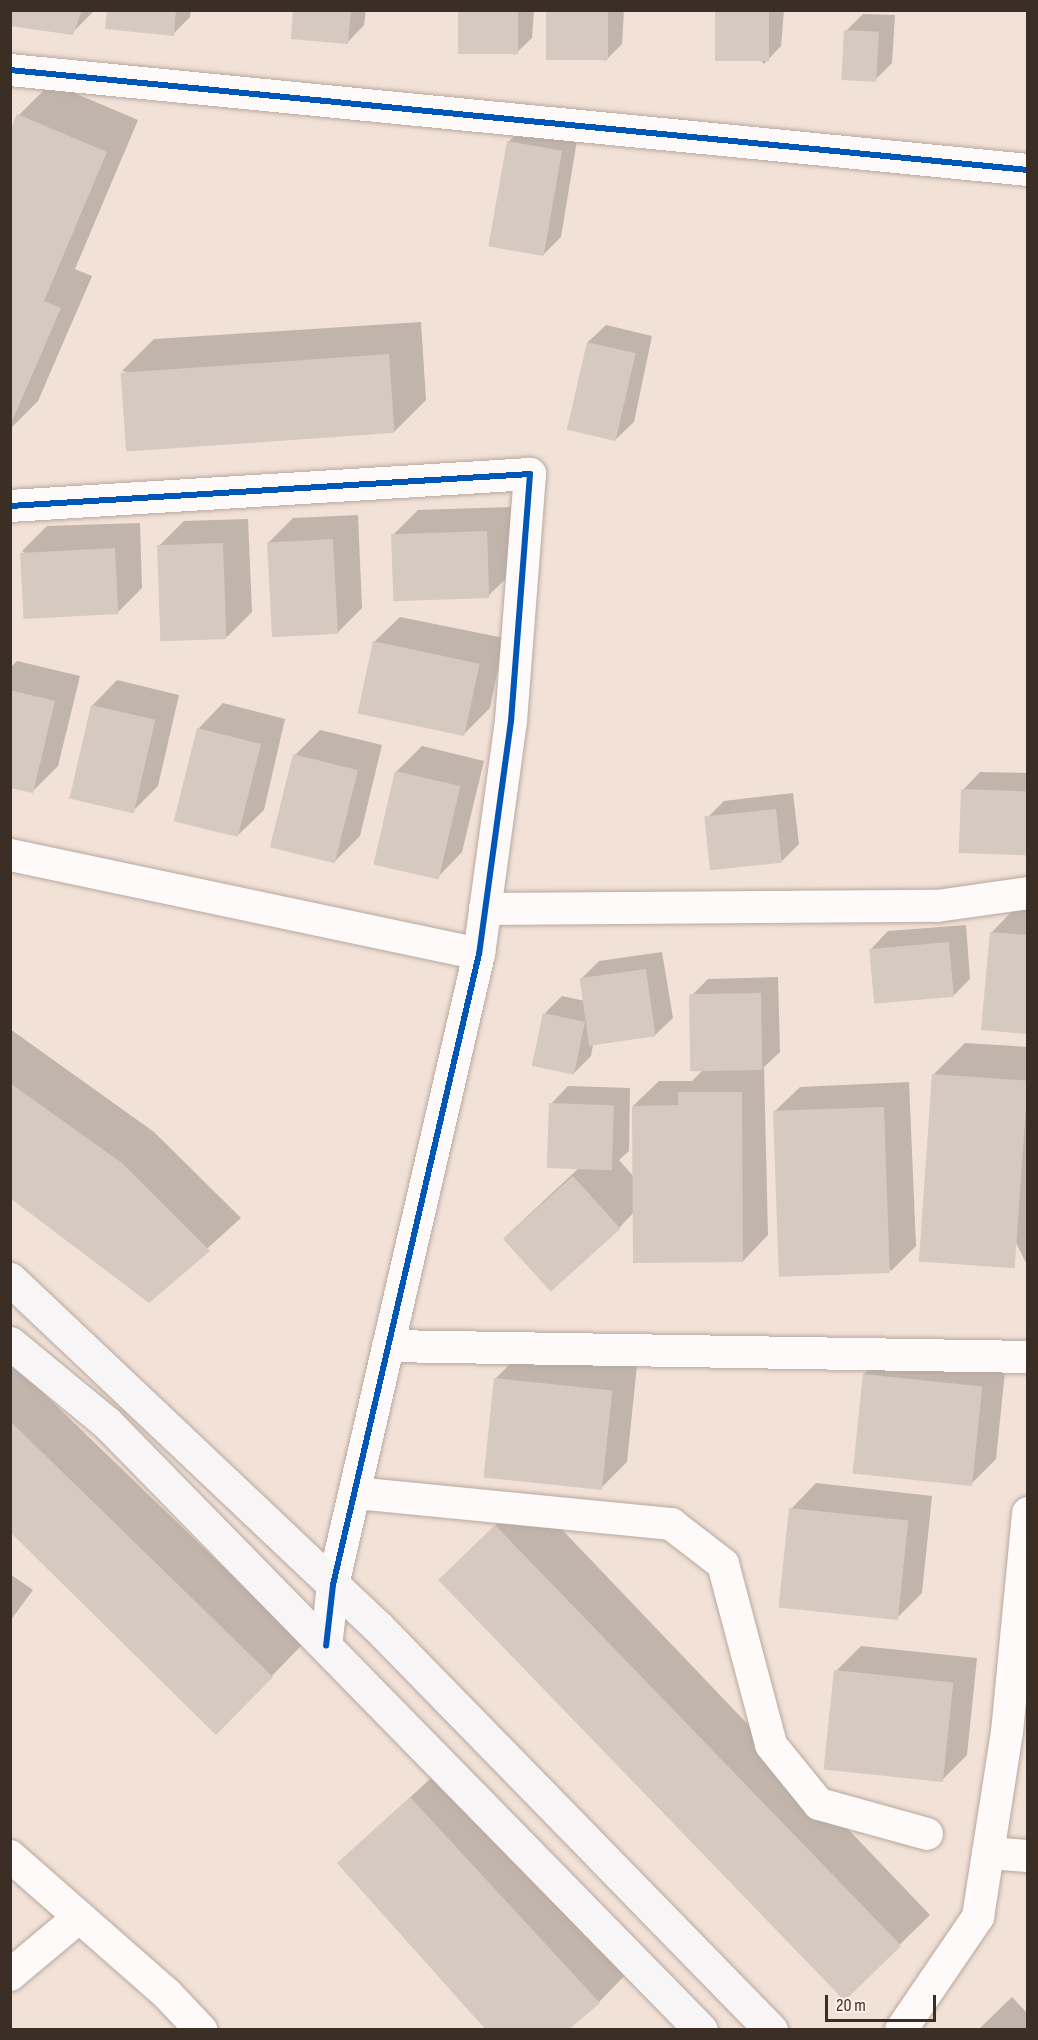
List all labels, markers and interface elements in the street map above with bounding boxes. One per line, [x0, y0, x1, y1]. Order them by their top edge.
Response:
scale bar [828, 1983, 939, 2021]
text: 20 m [836, 1995, 866, 2016]

